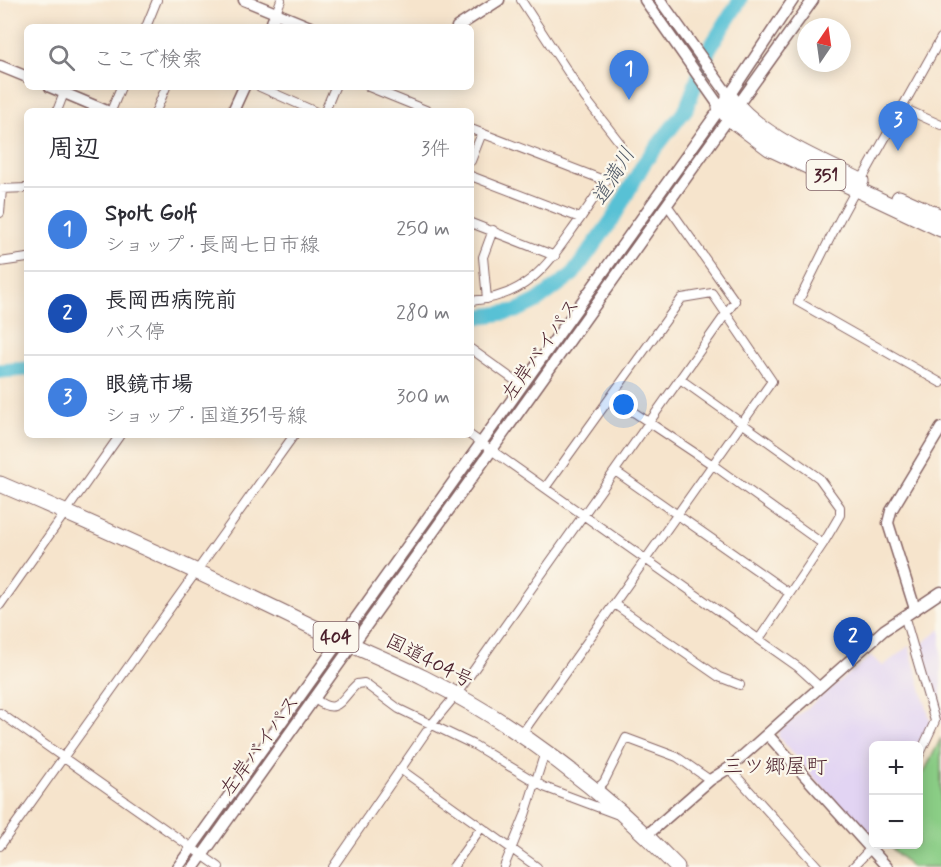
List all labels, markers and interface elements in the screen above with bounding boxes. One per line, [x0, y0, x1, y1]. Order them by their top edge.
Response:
north arrow [797, 18, 851, 72]
search box [24, 24, 474, 90]
icon: search [45, 41, 78, 74]
text: ここで検索 [93, 46, 203, 74]
pin: 1 [610, 51, 648, 100]
pin: 3 [878, 102, 918, 151]
text: 周辺 [48, 133, 100, 167]
text: 3件 [421, 136, 450, 163]
water label: 道満川 [586, 142, 642, 211]
road number: 351 [806, 160, 846, 190]
text: Spolt Golf [105, 200, 197, 228]
text: 1 [63, 216, 72, 243]
text: 250 m [396, 216, 450, 243]
text: ショップ · 長岡七日市線 [105, 232, 320, 259]
text: 長岡西病院前 [105, 287, 237, 315]
street label: 左岸バイパス [496, 293, 587, 407]
text: 2 [63, 300, 72, 327]
text: 280 m [396, 300, 450, 327]
text: バス停 [105, 319, 165, 346]
text: 眼鏡市場 [105, 371, 193, 399]
text: 3 [63, 384, 72, 411]
text: 300 m [396, 384, 450, 411]
your location [609, 390, 638, 419]
text: ショップ · 国道351号線 [105, 403, 307, 430]
pin: 2 [834, 618, 872, 667]
road number: 404 [314, 622, 358, 652]
street label: 国道404号 [381, 628, 478, 695]
street label: 左岸バイパス [214, 690, 306, 802]
map controls [869, 741, 923, 849]
button: + [869, 741, 923, 795]
district label: 三ツ郷屋町 [723, 753, 828, 781]
button: − [869, 795, 923, 849]

